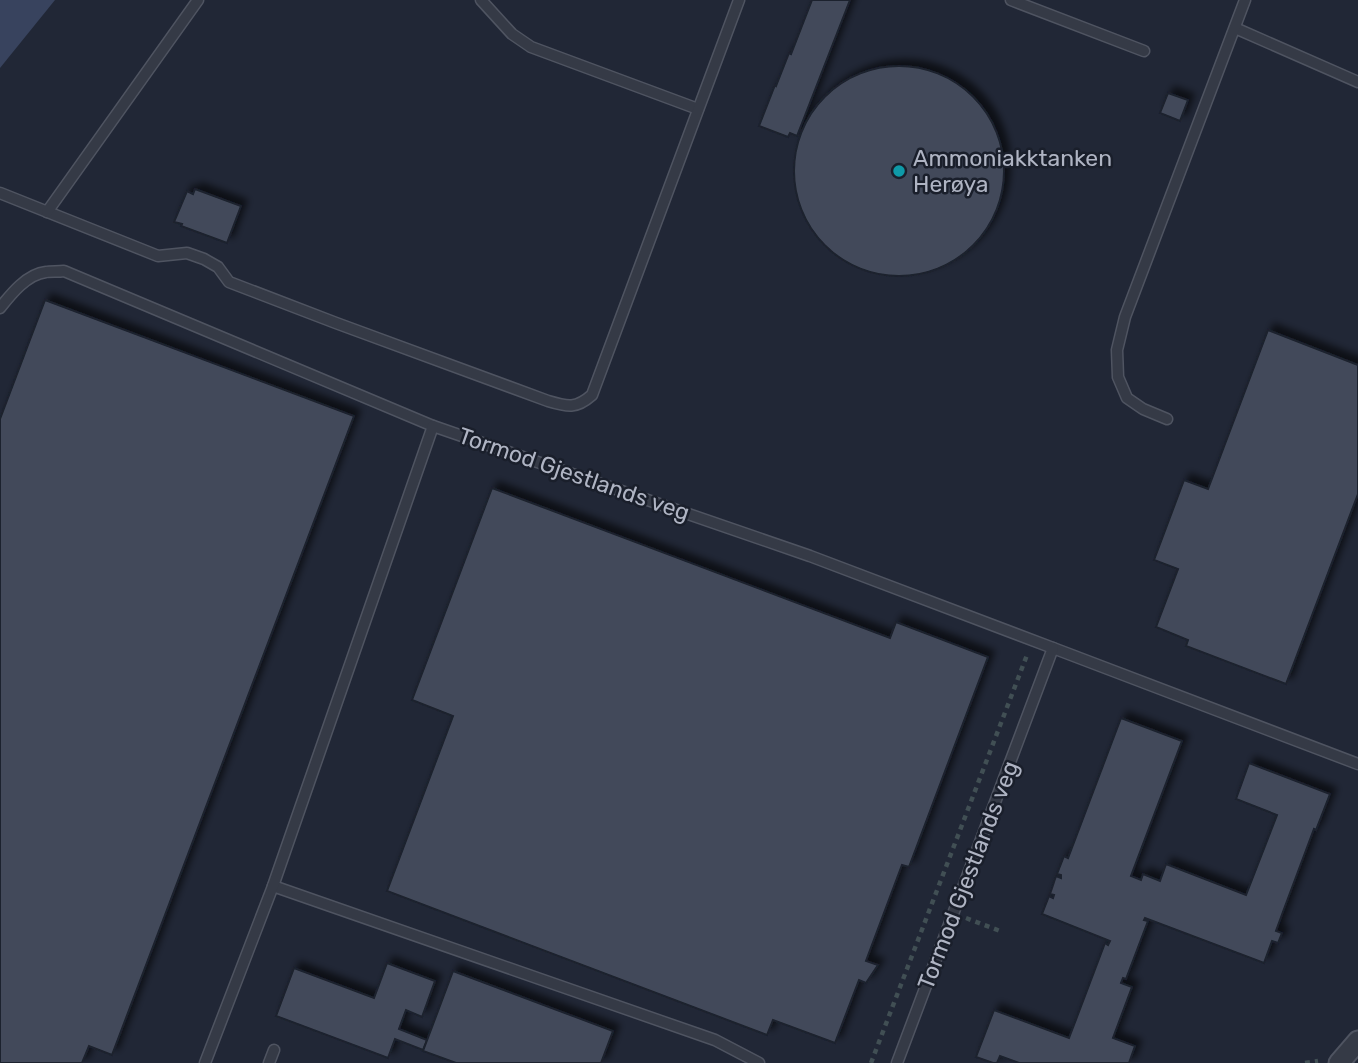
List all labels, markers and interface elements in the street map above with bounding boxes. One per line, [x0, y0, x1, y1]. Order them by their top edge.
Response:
place label: Ammoniakktanken Herøya [913, 144, 1112, 198]
marker: Ammoniakktanken Herøya [891, 163, 907, 179]
street label: Tormod Gjestlands veg [455, 421, 693, 527]
street label: Tormod Gjestlands veg [911, 757, 1025, 993]

